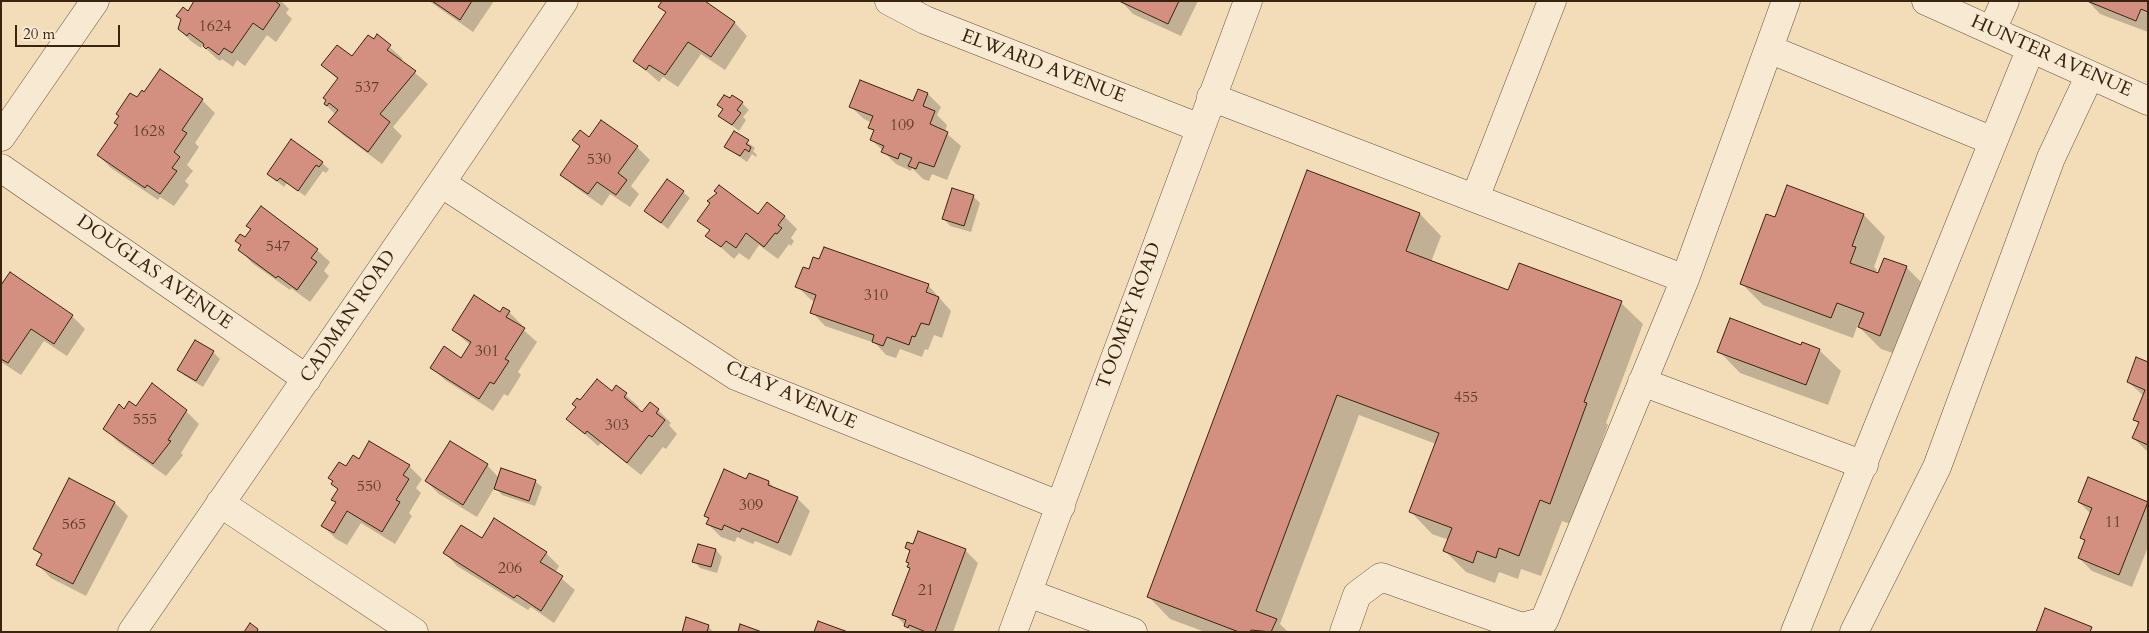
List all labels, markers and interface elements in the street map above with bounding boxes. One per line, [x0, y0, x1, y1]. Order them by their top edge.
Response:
street label: HUNTER AVENUE [1967, 11, 2135, 103]
scale bar [18, 15, 122, 47]
house number: 1624 [199, 17, 231, 37]
text: 20 m [23, 24, 55, 44]
street label: ELWARD AVENUE [958, 25, 1128, 109]
house number: 537 [355, 78, 379, 98]
house number: 109 [890, 116, 914, 136]
house number: 1628 [133, 122, 165, 142]
house number: 530 [587, 150, 611, 170]
street label: DOUGLAS AVENUE [72, 211, 236, 335]
house number: 547 [266, 237, 290, 257]
street label: TOOMEY ROAD [1093, 240, 1167, 392]
street label: CADMAN ROAD [296, 246, 402, 388]
house number: 310 [864, 286, 888, 306]
house number: 301 [475, 342, 499, 362]
street label: CLAY AVENUE [722, 357, 860, 435]
house number: 455 [1454, 388, 1478, 408]
house number: 555 [133, 410, 157, 430]
house number: 303 [605, 416, 629, 436]
house number: 550 [357, 477, 381, 497]
house number: 309 [739, 496, 763, 516]
house number: 11 [2105, 513, 2121, 533]
house number: 565 [62, 515, 86, 535]
house number: 206 [498, 559, 522, 579]
house number: 21 [918, 581, 934, 601]

